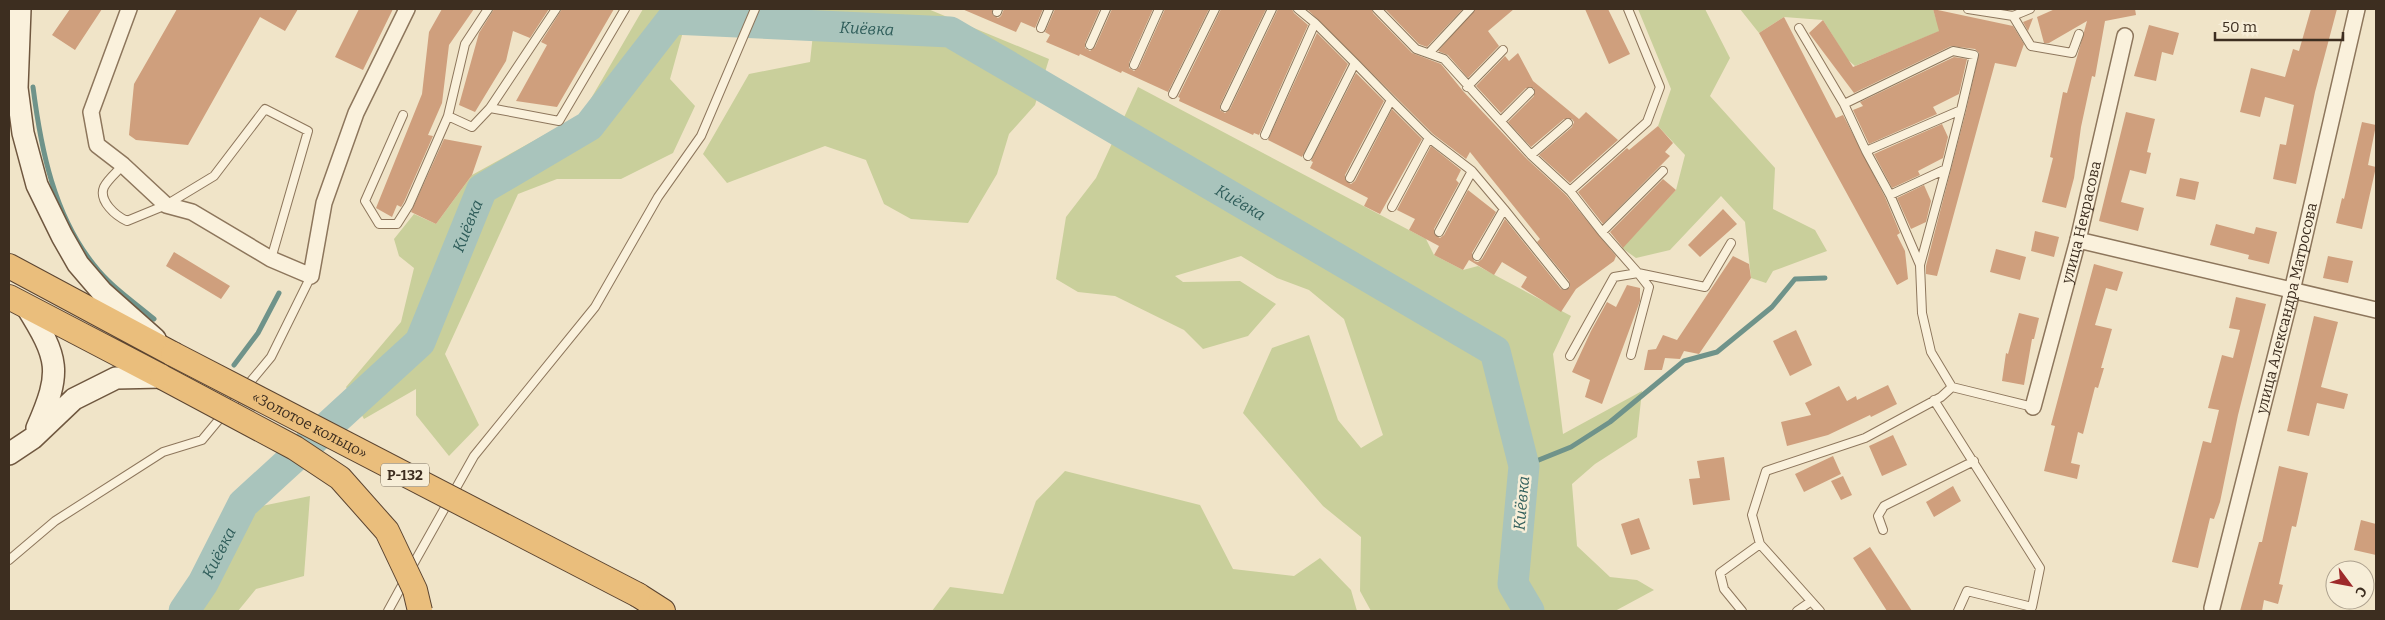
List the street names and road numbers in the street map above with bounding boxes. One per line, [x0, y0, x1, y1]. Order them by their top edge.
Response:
street label: улица Некрасова [2057, 159, 2105, 287]
street label: улица Александра Матросова [2252, 201, 2321, 417]
street label: «Золотое кольцо» [249, 387, 371, 462]
road number: Р-132 [381, 464, 429, 486]

